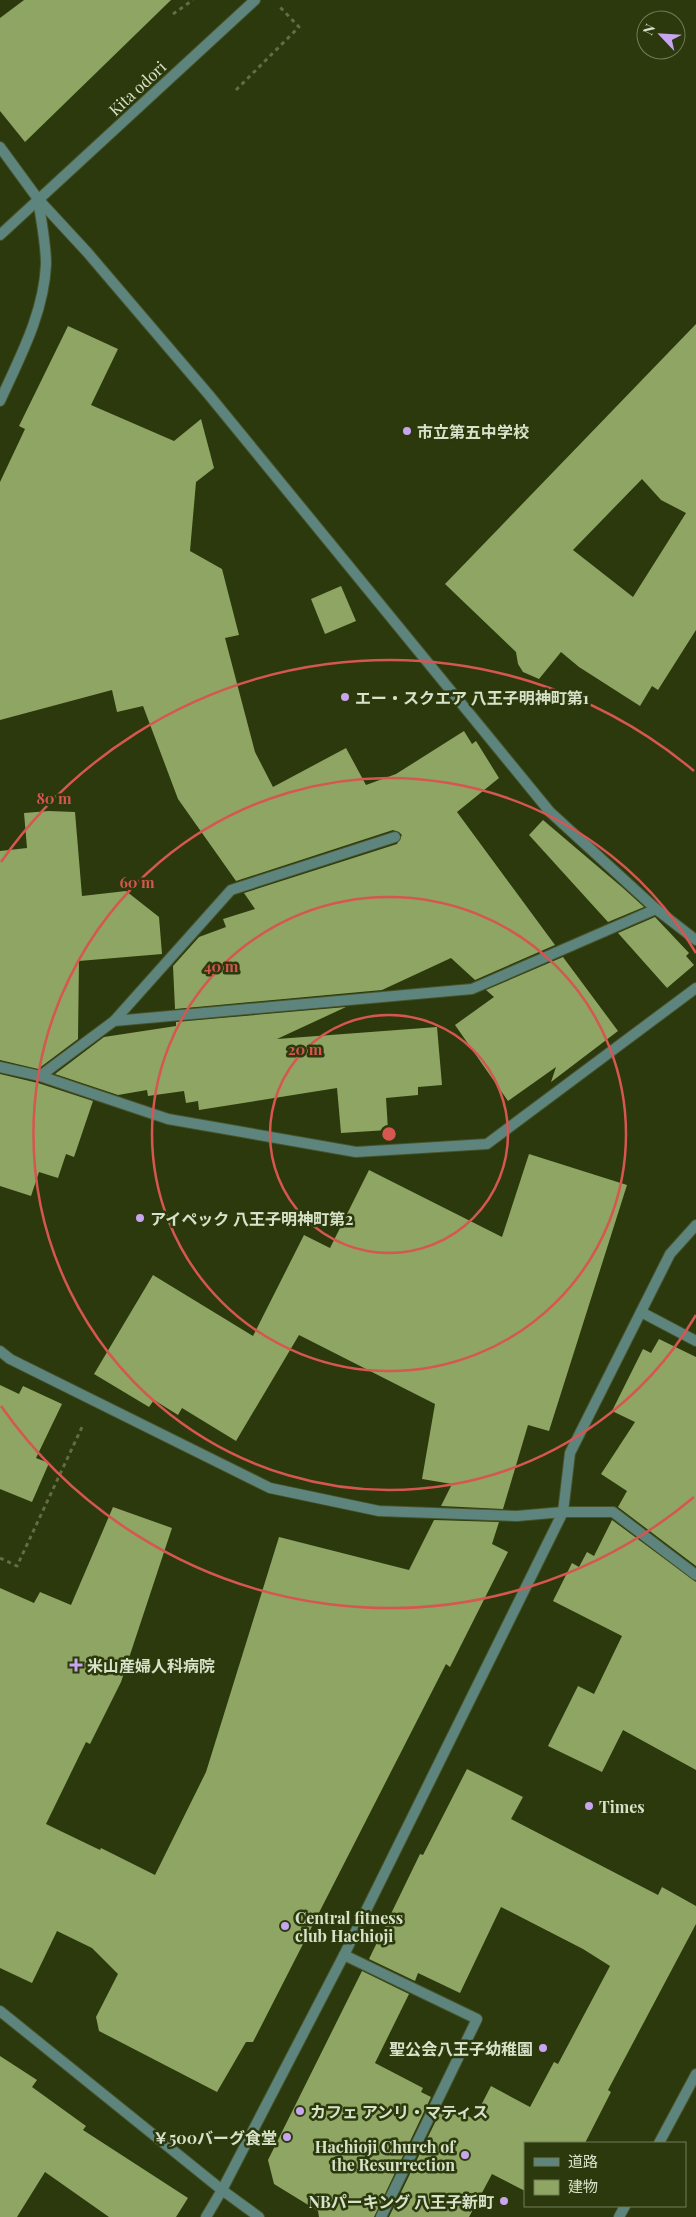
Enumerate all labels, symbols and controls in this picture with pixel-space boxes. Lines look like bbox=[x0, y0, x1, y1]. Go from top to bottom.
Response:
north arrow bbox=[636, 10, 686, 60]
text: N bbox=[638, 21, 660, 38]
street label: Kita odori bbox=[104, 56, 170, 120]
place label: 市立第五中学校 bbox=[417, 421, 529, 442]
marker: 市立第五中学校 bbox=[401, 425, 413, 437]
place label: エー・スクエア 八王子明神町第1 bbox=[355, 687, 589, 708]
marker: エー・スクエア 八王子明神町第1 bbox=[339, 691, 351, 703]
text: 80 m bbox=[36, 788, 72, 808]
text: 60 m bbox=[119, 872, 155, 892]
text: 40 m bbox=[204, 956, 239, 976]
text: 20 m bbox=[288, 1039, 323, 1059]
centre of rings bbox=[380, 1125, 398, 1143]
place label: アイペック 八王子明神町第2 bbox=[150, 1208, 353, 1229]
marker: アイペック 八王子明神町第2 bbox=[134, 1212, 146, 1224]
place label: 米山産婦人科病院 bbox=[87, 1655, 215, 1676]
marker: 米山産婦人科病院 bbox=[69, 1658, 83, 1672]
place label: Times bbox=[599, 1796, 645, 1817]
marker: Times bbox=[583, 1800, 595, 1812]
place label: Central fitness club Hachioji bbox=[295, 1907, 403, 1946]
marker: Central fitness club Hachioji bbox=[279, 1920, 291, 1932]
place label: 聖公会八王子幼稚園 bbox=[389, 2038, 533, 2059]
marker: 聖公会八王子幼稚園 bbox=[537, 2042, 549, 2054]
place label: カフェ アンリ・マティス bbox=[310, 2101, 488, 2122]
marker: カフェ アンリ・マティス bbox=[294, 2105, 306, 2117]
place label: ￥500バーグ食堂 bbox=[153, 2127, 277, 2148]
marker: ￥500バーグ食堂 bbox=[281, 2131, 293, 2143]
place label: Hachioji Church of the Resurrection bbox=[315, 2136, 456, 2175]
legend bbox=[524, 2142, 686, 2207]
marker: Hachioji Church of the Resurrection bbox=[459, 2149, 471, 2161]
text: 道路 bbox=[568, 2151, 598, 2171]
text: 建物 bbox=[568, 2176, 598, 2196]
place label: NBパーキング 八王子新町 bbox=[308, 2191, 494, 2212]
marker: NBパーキング 八王子新町 bbox=[498, 2195, 510, 2207]

